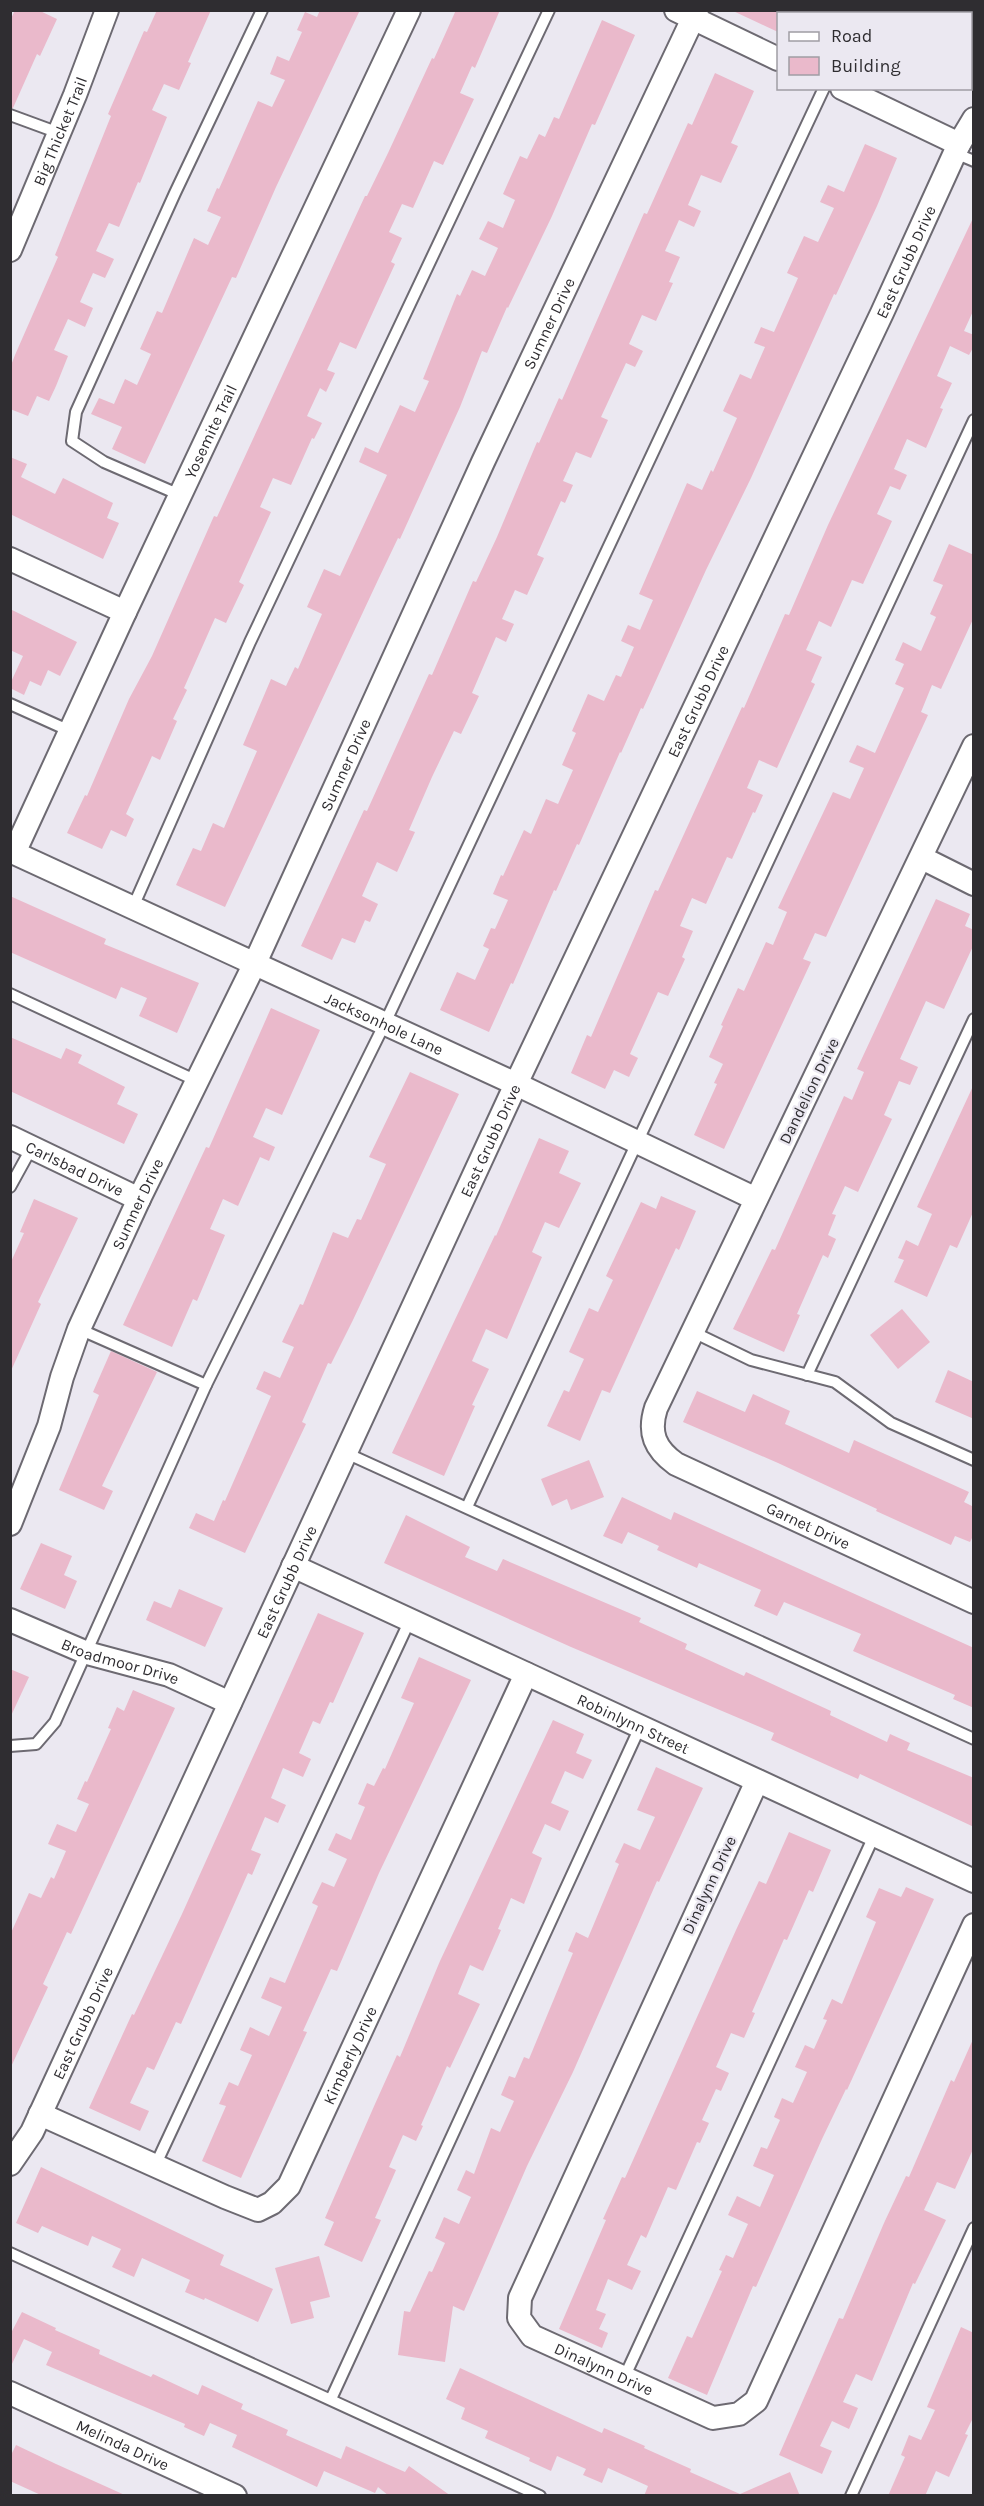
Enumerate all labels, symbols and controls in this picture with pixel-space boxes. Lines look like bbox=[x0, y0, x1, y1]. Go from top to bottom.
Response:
legend bbox=[777, 12, 972, 90]
text: Road bbox=[831, 25, 872, 47]
text: Building bbox=[831, 55, 901, 77]
street label: Big Thicket Trail bbox=[29, 74, 91, 188]
street label: East Grubb Drive bbox=[871, 202, 939, 321]
street label: Sumner Drive bbox=[519, 275, 578, 372]
street label: Yosemite Trail bbox=[180, 381, 240, 481]
street label: East Grubb Drive bbox=[663, 642, 733, 760]
street label: Sumner Drive bbox=[316, 716, 374, 814]
street label: Jacksonhole Lane bbox=[322, 988, 447, 1059]
street label: Dandelion Drive bbox=[775, 1035, 843, 1147]
street label: East Grubb Drive bbox=[456, 1081, 524, 1200]
street label: Carlsbad Drive bbox=[23, 1137, 127, 1200]
street label: Sumner Drive bbox=[107, 1155, 167, 1253]
street label: Garnet Drive bbox=[763, 1498, 853, 1553]
street label: East Grubb Drive bbox=[252, 1522, 320, 1641]
street label: Broadmoor Drive bbox=[59, 1634, 182, 1688]
street label: Robinlynn Street bbox=[574, 1689, 692, 1758]
street label: Dinalynn Drive bbox=[678, 1833, 740, 1937]
street label: East Grubb Drive bbox=[48, 1964, 117, 2082]
street label: Kimberly Drive bbox=[319, 2003, 380, 2107]
street label: Dinalynn Drive bbox=[552, 2338, 656, 2399]
street label: Melinda Drive bbox=[73, 2415, 172, 2474]

